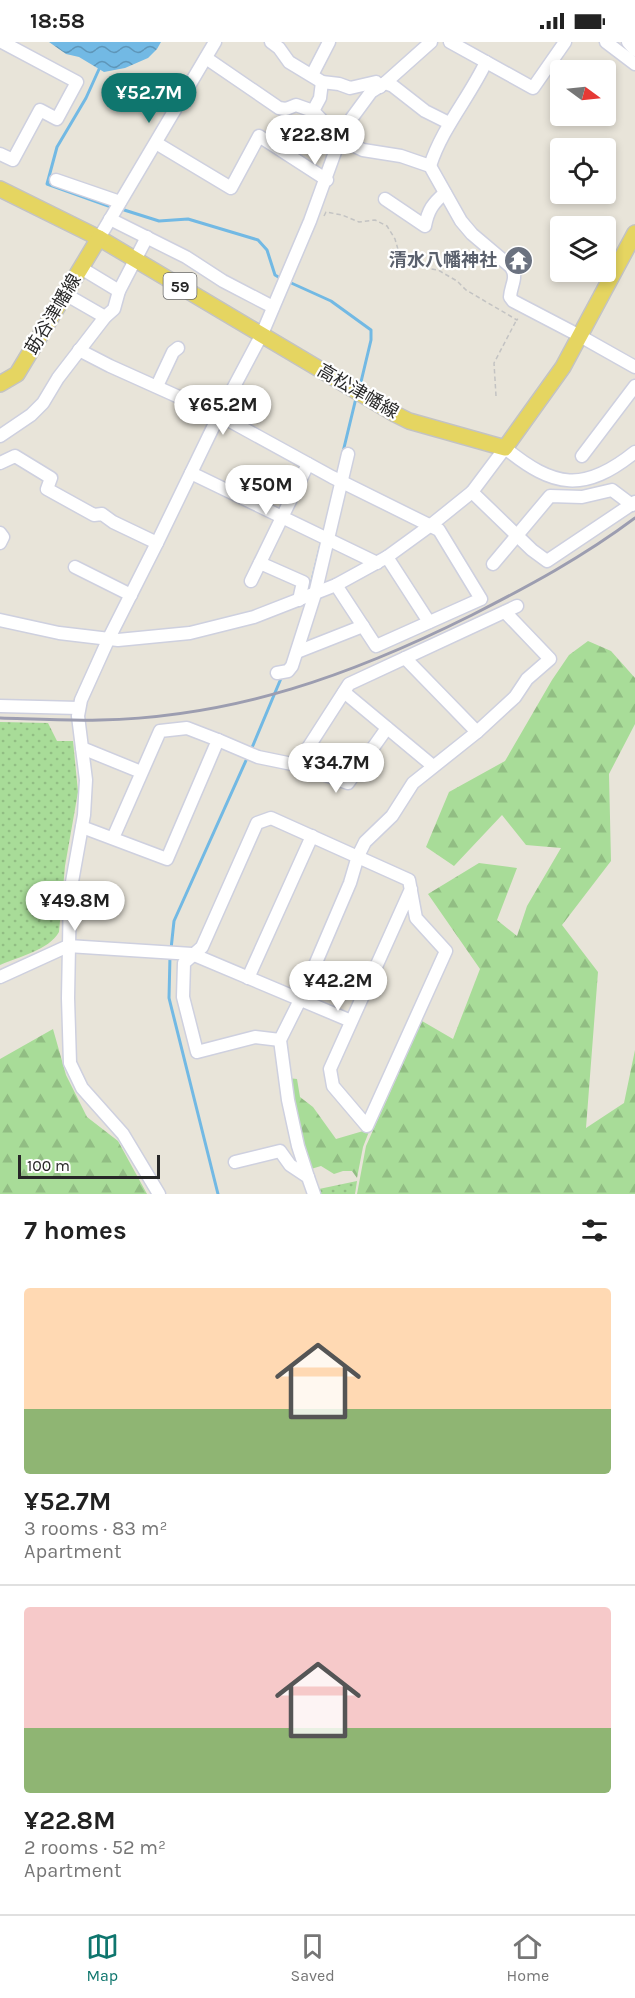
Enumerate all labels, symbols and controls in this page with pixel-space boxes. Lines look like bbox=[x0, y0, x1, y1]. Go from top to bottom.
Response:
text: 18:58 bbox=[30, 8, 85, 34]
north arrow bbox=[550, 60, 616, 126]
map controls bbox=[550, 60, 616, 282]
pin: ¥52.7M bbox=[100, 73, 198, 124]
text: ¥52.7M bbox=[115, 81, 183, 104]
pin: ¥22.8M bbox=[266, 115, 364, 166]
text: ¥22.8M bbox=[280, 123, 350, 146]
button: locate bbox=[550, 138, 616, 204]
button: layers bbox=[550, 216, 616, 282]
temple icon: 清水八幡神社 bbox=[502, 244, 534, 276]
place label: 清水八幡神社 bbox=[389, 249, 497, 271]
street label: 莇谷津幡線 bbox=[20, 270, 86, 358]
road number: 59 bbox=[164, 273, 196, 299]
street label: 高松津幡線 bbox=[314, 359, 402, 423]
pin: ¥65.2M bbox=[174, 385, 272, 436]
text: ¥65.2M bbox=[188, 393, 258, 416]
pin: ¥50M bbox=[230, 465, 302, 516]
text: ¥50M bbox=[239, 473, 293, 496]
pin: ¥34.7M bbox=[287, 743, 385, 794]
text: ¥34.7M bbox=[302, 751, 370, 774]
pin: ¥49.8M bbox=[26, 881, 124, 932]
text: ¥49.8M bbox=[40, 889, 110, 912]
pin: ¥42.2M bbox=[289, 961, 387, 1012]
text: ¥42.2M bbox=[303, 969, 373, 992]
scale bar bbox=[18, 1152, 160, 1180]
text: 100 m bbox=[27, 1156, 70, 1175]
icon: filters bbox=[578, 1214, 611, 1247]
text: 7 homes bbox=[24, 1215, 127, 1246]
icon: home bbox=[264, 1327, 372, 1435]
text: ¥52.7M bbox=[24, 1486, 111, 1517]
text: 3 rooms · 83 m² bbox=[24, 1517, 168, 1540]
text: Apartment bbox=[24, 1540, 122, 1563]
icon: home bbox=[264, 1646, 372, 1754]
text: ¥22.8M bbox=[24, 1805, 116, 1836]
text: 2 rooms · 52 m² bbox=[24, 1836, 166, 1859]
text: Apartment bbox=[24, 1859, 122, 1882]
tab: Map bbox=[86, 1930, 119, 1985]
tab: Saved bbox=[291, 1930, 335, 1985]
tab: Home bbox=[507, 1930, 549, 1985]

